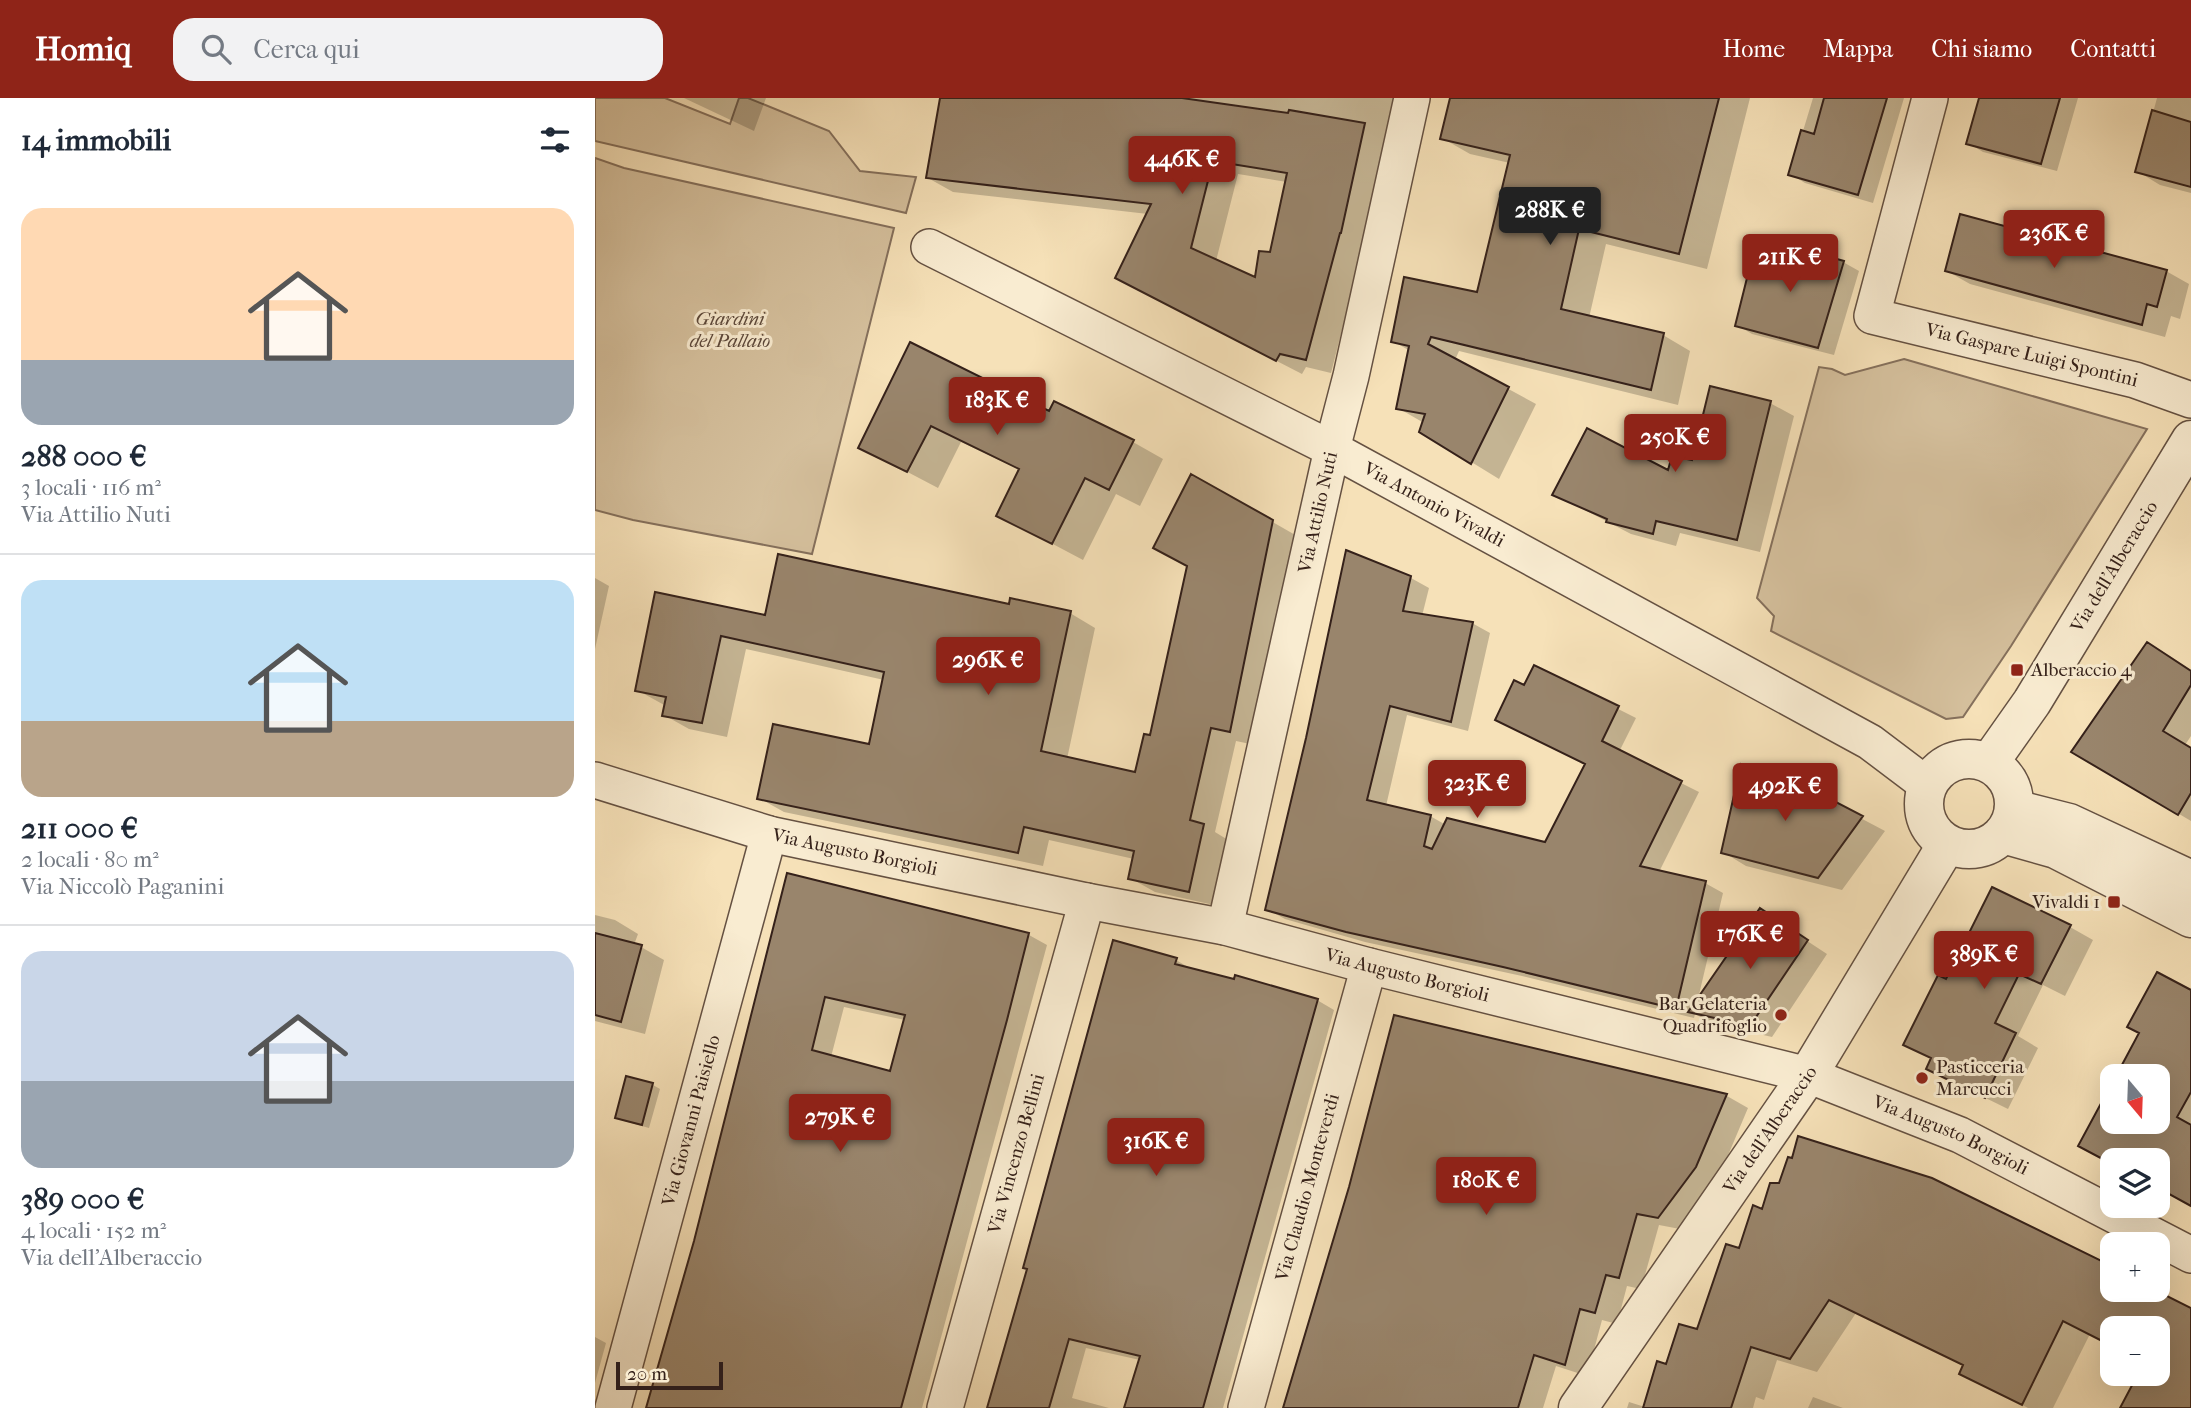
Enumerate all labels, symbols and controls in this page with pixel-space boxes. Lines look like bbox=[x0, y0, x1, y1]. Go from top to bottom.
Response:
search box bbox=[173, 18, 663, 81]
text: Homiq bbox=[35, 30, 131, 69]
icon: search bbox=[197, 30, 235, 68]
text: Cerca qui bbox=[253, 34, 360, 65]
text: Home bbox=[1723, 35, 1785, 63]
text: Mappa bbox=[1823, 35, 1893, 63]
text: Chi siamo bbox=[1931, 35, 2032, 63]
text: Contatti bbox=[2070, 35, 2156, 63]
icon: filters bbox=[536, 121, 574, 159]
text: 14 immobili bbox=[21, 123, 171, 158]
pin: 446K € bbox=[1125, 136, 1239, 196]
text: 446K € bbox=[1144, 145, 1220, 172]
pin: 288K € bbox=[1493, 188, 1607, 247]
text: 288K € bbox=[1515, 196, 1585, 223]
pin: 236K € bbox=[1997, 211, 2111, 270]
text: 236K € bbox=[2019, 219, 2089, 246]
pin: 211K € bbox=[1733, 234, 1847, 294]
text: 211K € bbox=[1758, 243, 1822, 270]
icon: home bbox=[235, 253, 361, 379]
park label: Giardini del Pallaio bbox=[690, 308, 770, 352]
street label: Via Gaspare Luigi Spontini bbox=[1922, 318, 2141, 391]
pin: 183K € bbox=[940, 378, 1054, 437]
text: 183K € bbox=[965, 386, 1029, 413]
pin: 250K € bbox=[1618, 414, 1732, 474]
text: 250K € bbox=[1640, 423, 1710, 450]
text: 288 000 € bbox=[21, 439, 147, 474]
street label: Via Attilio Nuti bbox=[1293, 449, 1342, 576]
street label: Via Antonio Vivaldi bbox=[1359, 457, 1509, 552]
text: 3 locali · 116 m² bbox=[21, 474, 161, 501]
street label: Via dell'Alberaccio bbox=[2065, 497, 2163, 637]
text: Via Attilio Nuti bbox=[21, 501, 171, 528]
icon: home bbox=[235, 625, 361, 751]
pin: 296K € bbox=[931, 638, 1045, 697]
text: 296K € bbox=[952, 646, 1024, 673]
place label: Alberaccio 4 bbox=[2030, 659, 2133, 681]
marker: Alberaccio 4 bbox=[2009, 662, 2025, 678]
pin: 323K € bbox=[1420, 760, 1534, 820]
pin: 492K € bbox=[1728, 764, 1842, 823]
text: 323K € bbox=[1444, 769, 1510, 796]
text: 492K € bbox=[1749, 772, 1821, 799]
text: 211 000 € bbox=[21, 811, 138, 846]
street label: Via Augusto Borgioli bbox=[769, 824, 940, 880]
text: 2 locali · 80 m² bbox=[21, 846, 159, 873]
text: Via Niccolò Paganini bbox=[21, 873, 224, 900]
place label: Vivaldi 1 bbox=[2031, 891, 2100, 913]
marker: Vivaldi 1 bbox=[2106, 894, 2122, 910]
pin: 176K € bbox=[1693, 912, 1807, 971]
text: 176K € bbox=[1716, 920, 1784, 947]
pin: 389K € bbox=[1927, 932, 2041, 991]
text: 389K € bbox=[1950, 940, 2018, 967]
street label: Via Augusto Borgioli bbox=[1322, 943, 1492, 1007]
place label: Bar Gelateria Quadrifoglio bbox=[1658, 993, 1767, 1037]
icon: home bbox=[235, 996, 361, 1122]
marker: Bar Gelateria Quadrifoglio bbox=[1773, 1007, 1789, 1023]
street label: Via Giovanni Paisiello bbox=[657, 1032, 725, 1209]
place label: Pasticceria Marcucci bbox=[1936, 1056, 2024, 1100]
street label: Via dell'Alberaccio bbox=[1718, 1062, 1822, 1199]
north arrow bbox=[2100, 1064, 2170, 1134]
map controls bbox=[2100, 1064, 2170, 1386]
marker: Pasticceria Marcucci bbox=[1914, 1070, 1930, 1086]
street label: Via Vincenzo Bellini bbox=[983, 1071, 1049, 1237]
street label: Via Augusto Borgioli bbox=[1869, 1090, 2033, 1180]
street label: Via Claudio Monteverdi bbox=[1271, 1091, 1344, 1285]
pin: 279K € bbox=[783, 1094, 897, 1154]
text: 279K € bbox=[805, 1103, 875, 1130]
pin: 316K € bbox=[1099, 1118, 1213, 1178]
text: 316K € bbox=[1123, 1127, 1189, 1154]
button: layers bbox=[2100, 1148, 2170, 1218]
pin: 180K € bbox=[1429, 1158, 1543, 1217]
text: 180K € bbox=[1452, 1166, 1520, 1193]
text: 389 000 € bbox=[21, 1182, 144, 1217]
text: 4 locali · 152 m² bbox=[21, 1217, 166, 1244]
button: + bbox=[2100, 1232, 2170, 1302]
text: Via dell'Alberaccio bbox=[21, 1244, 202, 1271]
button: − bbox=[2100, 1316, 2170, 1386]
scale bar bbox=[616, 1359, 723, 1391]
text: 20 m bbox=[627, 1363, 667, 1385]

